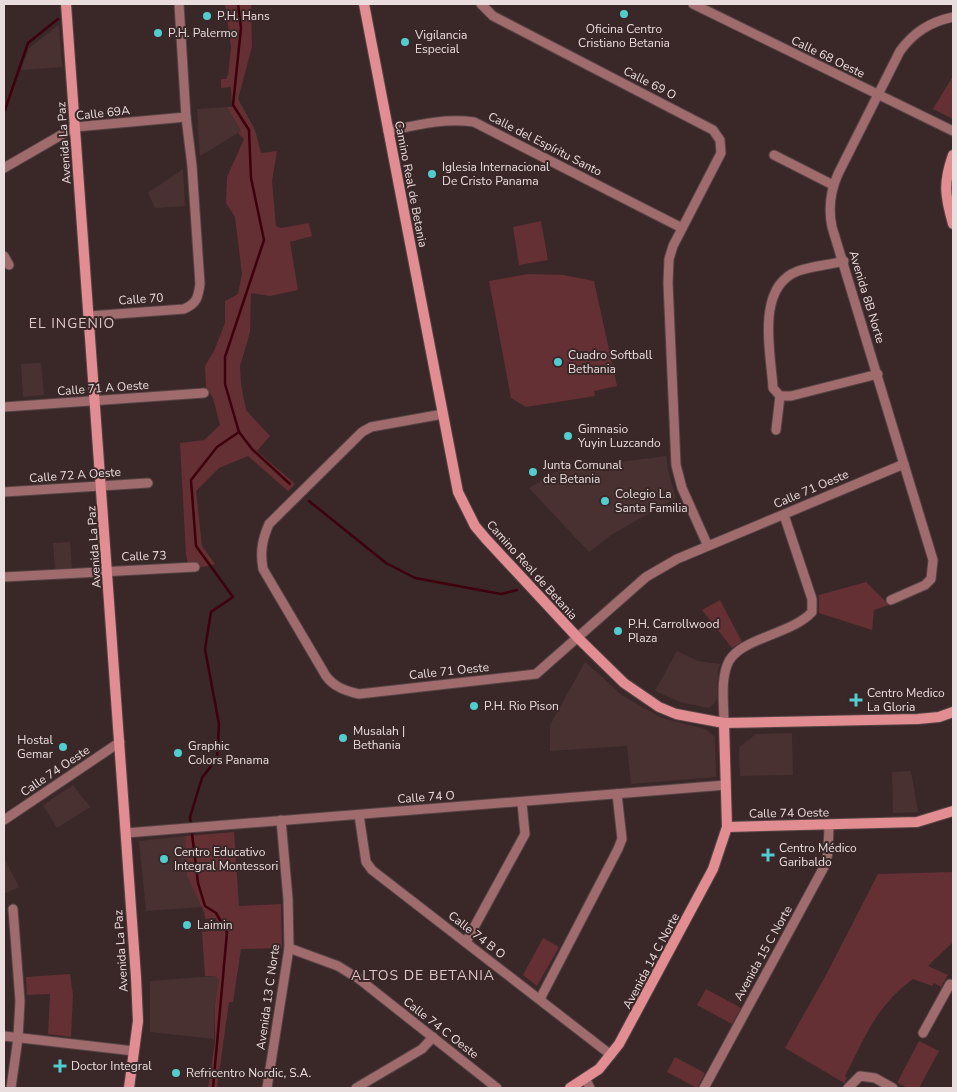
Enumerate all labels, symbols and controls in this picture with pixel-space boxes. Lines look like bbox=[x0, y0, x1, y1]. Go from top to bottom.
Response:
place label: P.H. Hans bbox=[217, 8, 270, 24]
marker: Oficina Centro Cristiano Betania bbox=[618, 8, 630, 20]
marker: P.H. Hans bbox=[201, 10, 213, 22]
place label: Oficina Centro Cristiano Betania bbox=[578, 21, 670, 51]
place label: P.H. Palermo bbox=[168, 25, 238, 41]
marker: P.H. Palermo bbox=[152, 27, 164, 39]
place label: Vigilancia Especial bbox=[414, 27, 467, 57]
street label: Calle 68 Oeste bbox=[789, 32, 867, 82]
marker: Vigilancia Especial bbox=[399, 36, 411, 48]
street label: Calle 69 O bbox=[621, 63, 679, 103]
street label: Avenida La Paz bbox=[53, 101, 75, 185]
street label: Calle 69A bbox=[75, 102, 131, 124]
street label: Calle del Espíritu Santo bbox=[485, 108, 605, 180]
street label: Camino Real de Betania bbox=[391, 119, 431, 249]
place label: Iglesia Internacional De Cristo Panama bbox=[442, 159, 550, 189]
marker: Iglesia Internacional De Cristo Panama bbox=[426, 168, 438, 180]
street label: Avenida 8B Norte bbox=[845, 249, 889, 345]
street label: Calle 70 bbox=[118, 289, 164, 309]
district label: EL INGENIO bbox=[29, 314, 115, 333]
place label: Cuadro Softball Bethania bbox=[568, 347, 653, 377]
marker: Cuadro Softball Bethania bbox=[552, 356, 564, 368]
street label: Calle 71 A Oeste bbox=[57, 377, 149, 399]
place label: Gimnasio Yuyin Luzcando bbox=[577, 421, 661, 451]
marker: Gimnasio Yuyin Luzcando bbox=[562, 430, 574, 442]
place label: Junta Comunal de Betania bbox=[542, 457, 623, 487]
street label: Calle 72 A Oeste bbox=[29, 464, 121, 486]
marker: Junta Comunal de Betania bbox=[527, 466, 539, 478]
street label: Calle 71 Oeste bbox=[771, 466, 851, 512]
place label: Colegio La Santa Familia bbox=[615, 486, 688, 516]
marker: Colegio La Santa Familia bbox=[599, 495, 611, 507]
street label: Avenida La Paz bbox=[83, 505, 105, 589]
street label: Camino Real de Betania bbox=[483, 517, 581, 623]
street label: Calle 73 bbox=[121, 547, 167, 565]
place label: P.H. Carrollwood Plaza bbox=[628, 616, 719, 646]
marker: P.H. Carrollwood Plaza bbox=[612, 625, 624, 637]
street label: Calle 71 Oeste bbox=[408, 659, 490, 683]
place label: Centro Medico La Gloria bbox=[867, 685, 945, 715]
marker: Centro Medico La Gloria bbox=[849, 693, 863, 707]
place label: P.H. Rio Pison bbox=[484, 698, 559, 714]
marker: P.H. Rio Pison bbox=[468, 700, 480, 712]
place label: Musalah | Bethania bbox=[353, 723, 405, 753]
place label: Hostal Gemar bbox=[17, 732, 54, 762]
marker: Musalah | Bethania bbox=[337, 732, 349, 744]
place label: Graphic Colors Panama bbox=[188, 738, 269, 768]
marker: Hostal Gemar bbox=[57, 741, 69, 753]
street label: Calle 74 Oeste bbox=[17, 742, 93, 800]
marker: Graphic Colors Panama bbox=[172, 747, 184, 759]
street label: Calle 74 O bbox=[397, 787, 455, 807]
street label: Calle 74 Oeste bbox=[749, 804, 829, 822]
place label: Centro Médico Garibaldo bbox=[779, 840, 857, 870]
place label: Centro Educativo Integral Montessori bbox=[174, 844, 278, 874]
marker: Centro Médico Garibaldo bbox=[761, 848, 775, 862]
marker: Centro Educativo Integral Montessori bbox=[158, 853, 170, 865]
street label: Avenida 15 C Norte bbox=[730, 903, 796, 1003]
street label: Calle 74 B O bbox=[445, 908, 509, 962]
street label: Avenida La Paz bbox=[110, 909, 132, 993]
street label: Avenida 14 C Norte bbox=[619, 910, 683, 1012]
place label: Laimin bbox=[197, 917, 233, 933]
marker: Laimin bbox=[181, 919, 193, 931]
street label: Avenida 13 C Norte bbox=[253, 943, 283, 1051]
district label: ALTOS DE BETANIA bbox=[351, 966, 495, 985]
street label: Calle 74 C Oeste bbox=[400, 994, 482, 1062]
place label: Doctor Integral bbox=[71, 1058, 152, 1074]
marker: Doctor Integral bbox=[53, 1059, 67, 1073]
place label: Refricentro Nordic, S.A. bbox=[186, 1065, 311, 1081]
marker: Refricentro Nordic, S.A. bbox=[170, 1067, 182, 1079]

